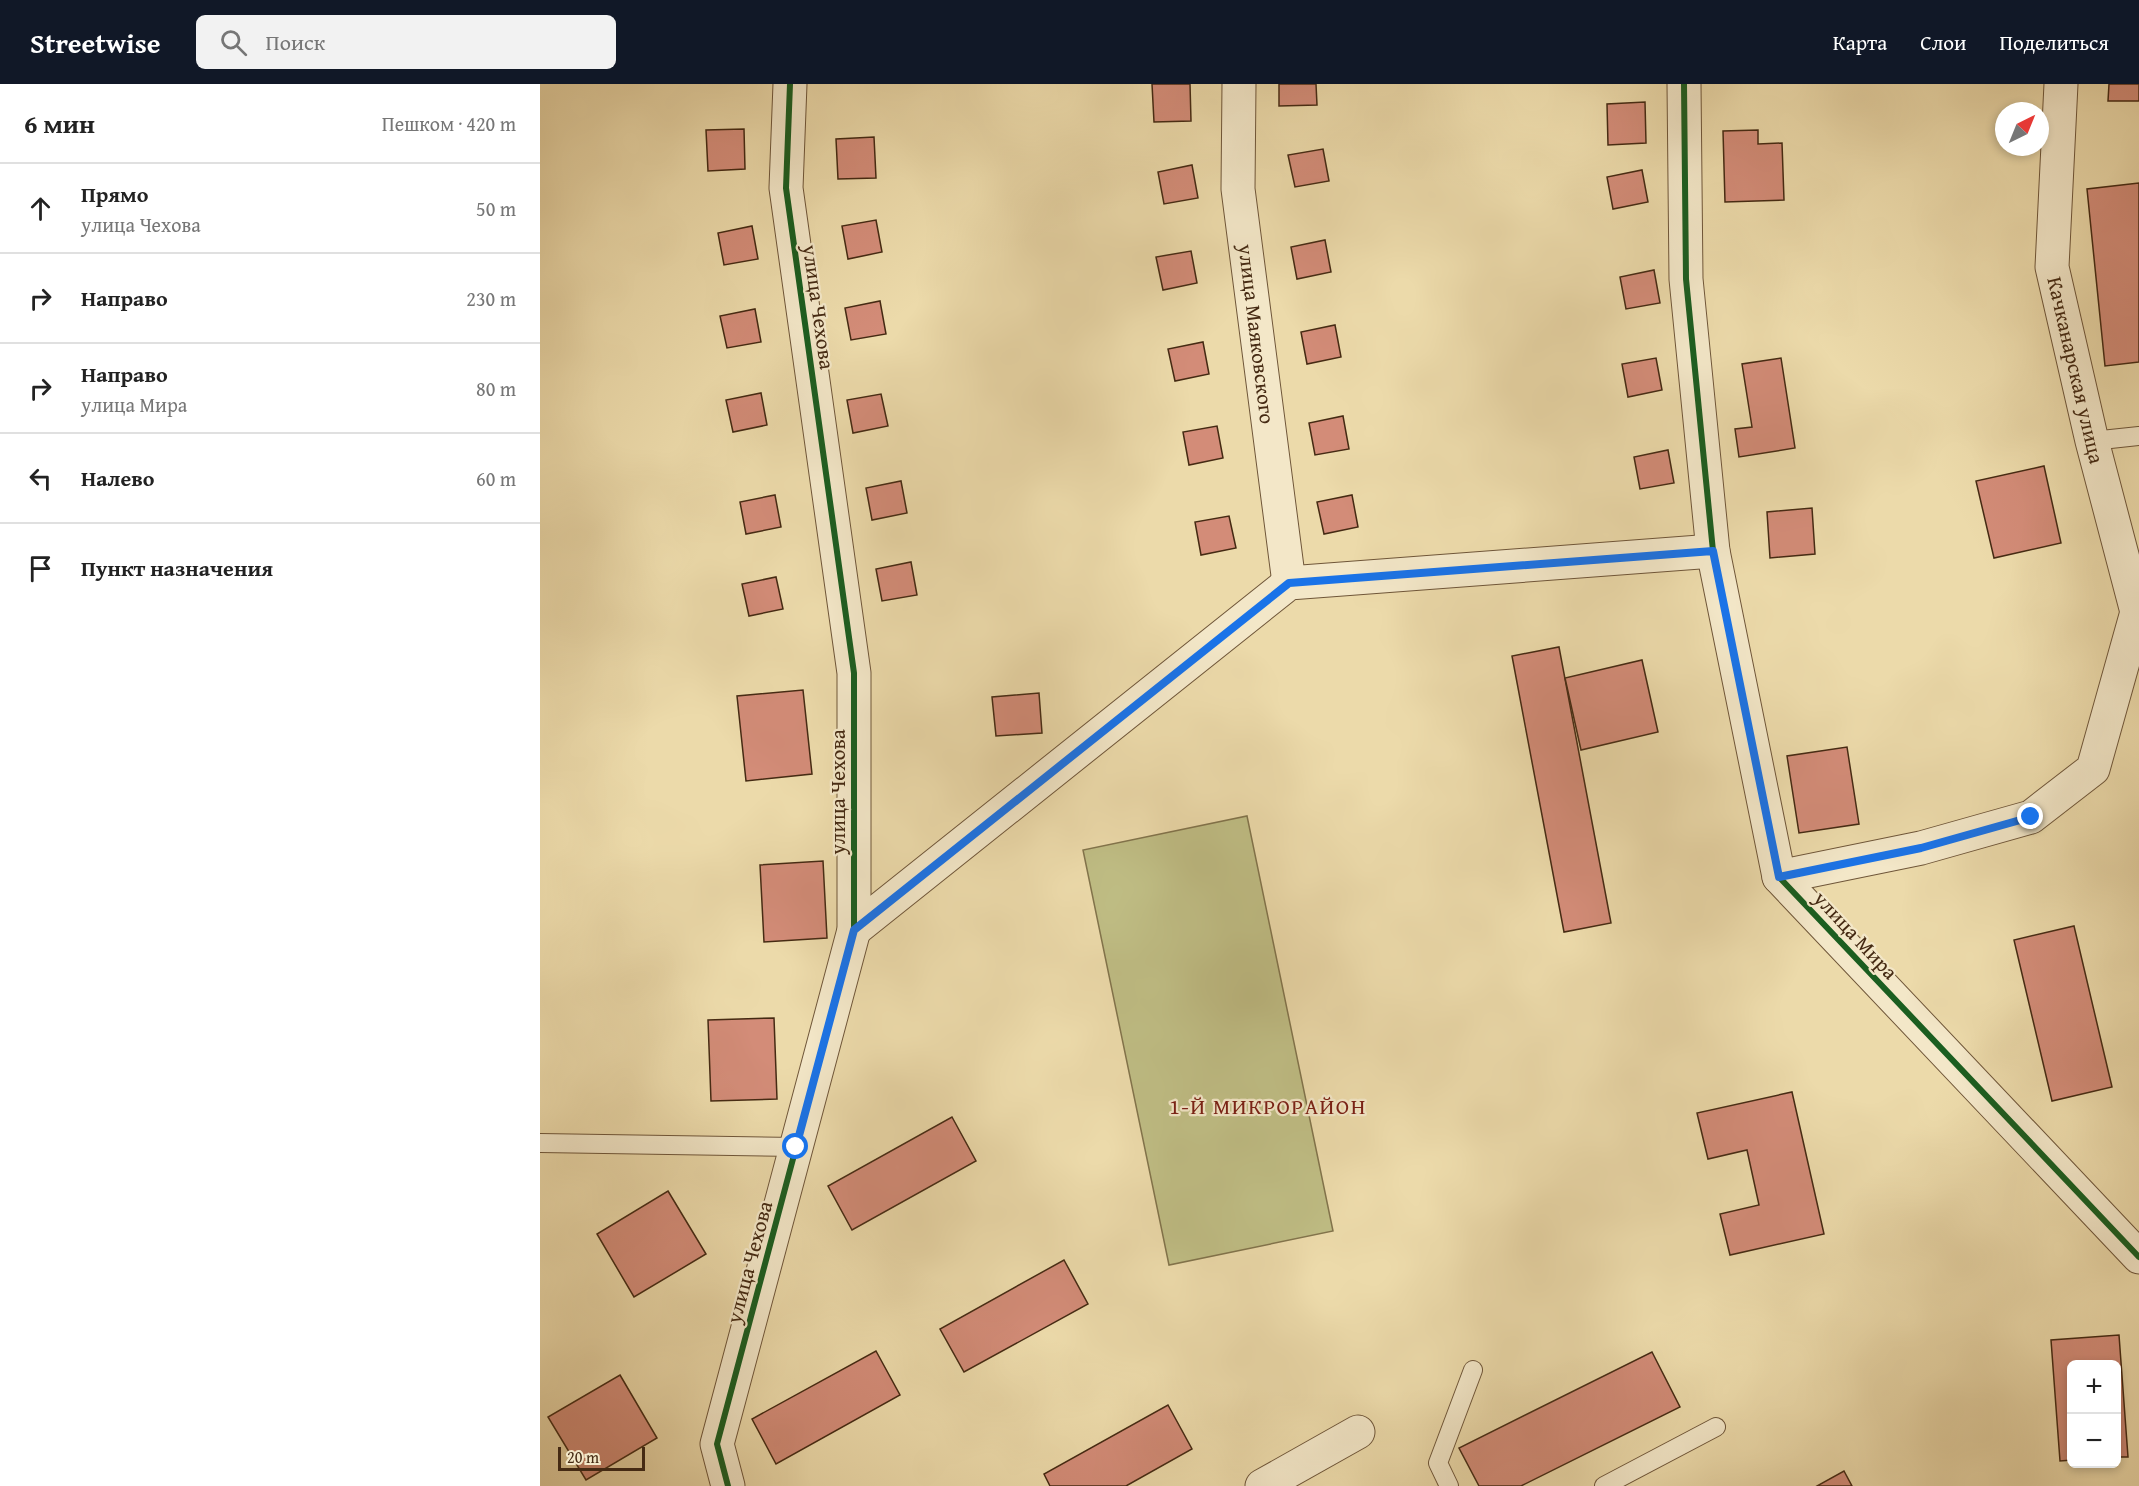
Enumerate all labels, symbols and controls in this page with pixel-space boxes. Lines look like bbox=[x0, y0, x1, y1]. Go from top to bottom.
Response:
search box bbox=[196, 15, 616, 69]
text: Streetwise bbox=[30, 22, 160, 63]
icon: search bbox=[217, 26, 250, 59]
text: Поиск bbox=[265, 26, 325, 58]
text: Карта bbox=[1833, 27, 1887, 58]
text: Слои bbox=[1920, 27, 1966, 58]
text: Поделиться bbox=[1999, 27, 2109, 58]
north arrow bbox=[1995, 102, 2049, 156]
text: 6 мин bbox=[24, 104, 95, 143]
text: Пешком · 420 m bbox=[382, 109, 516, 138]
text: Прямо bbox=[81, 178, 148, 210]
icon: ahead bbox=[24, 192, 57, 225]
text: 50 m bbox=[476, 194, 516, 223]
text: улица Чехова bbox=[81, 210, 201, 239]
street label: улица Маяковского bbox=[1230, 241, 1283, 426]
street label: улица Чехова bbox=[795, 242, 843, 371]
street label: Качканарская улица bbox=[2039, 274, 2113, 466]
icon: right bbox=[24, 282, 57, 315]
text: Направо bbox=[81, 282, 168, 314]
text: 230 m bbox=[466, 284, 516, 313]
text: Направо bbox=[81, 358, 168, 390]
icon: right bbox=[24, 372, 57, 405]
text: 80 m bbox=[476, 374, 516, 403]
text: улица Мира bbox=[81, 390, 187, 419]
icon: left bbox=[24, 462, 57, 495]
text: Налево bbox=[81, 462, 154, 494]
text: 60 m bbox=[476, 464, 516, 493]
icon: arrive bbox=[24, 552, 57, 585]
text: Пункт назначения bbox=[81, 552, 273, 584]
street label: улица Чехова bbox=[822, 729, 853, 856]
route end bbox=[2017, 803, 2043, 829]
street label: улица Мира bbox=[1806, 883, 1905, 986]
district label: 1-Й МИКРОРАЙОН bbox=[1169, 1090, 1367, 1122]
route start bbox=[782, 1133, 808, 1159]
street label: улица Чехова bbox=[718, 1197, 780, 1328]
map controls bbox=[2067, 1360, 2121, 1468]
button: + bbox=[2067, 1360, 2121, 1414]
button: − bbox=[2067, 1414, 2121, 1468]
scale bar bbox=[558, 1444, 645, 1472]
text: 20 m bbox=[567, 1445, 599, 1469]

